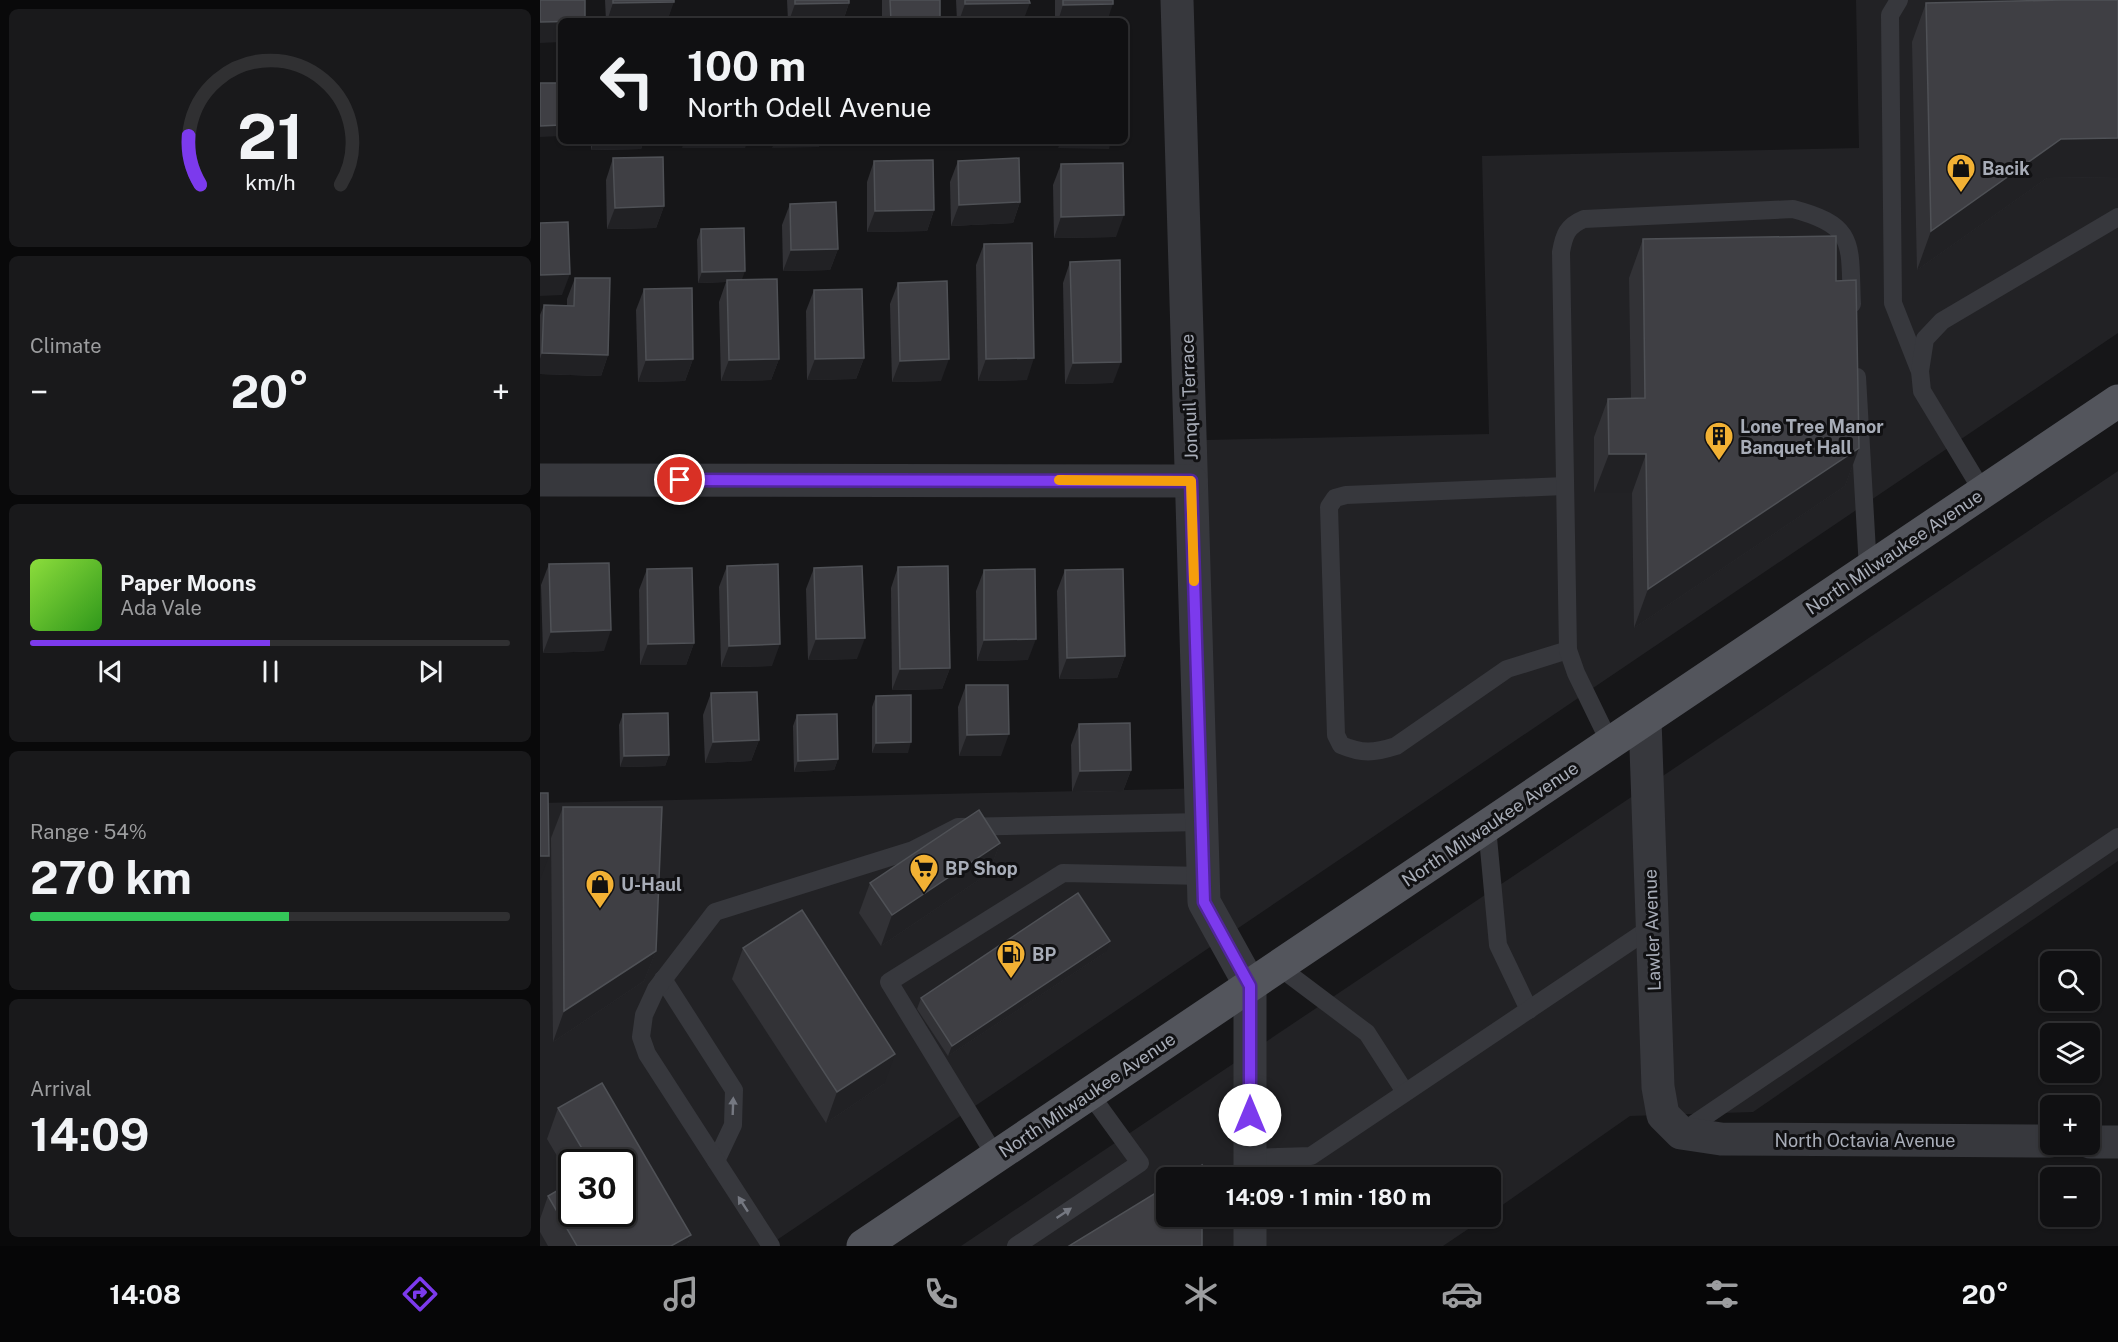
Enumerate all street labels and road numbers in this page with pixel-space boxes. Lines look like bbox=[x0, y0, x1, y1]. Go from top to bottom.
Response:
street label: Jonquil Terrace bbox=[1176, 333, 1202, 461]
street label: North Milwaukee Avenue bbox=[1802, 485, 1986, 619]
street label: North Milwaukee Avenue bbox=[1398, 757, 1582, 891]
street label: Lawler Avenue bbox=[1639, 869, 1665, 991]
street label: North Milwaukee Avenue bbox=[995, 1028, 1179, 1162]
street label: North Octavia Avenue bbox=[1775, 1130, 1955, 1151]

